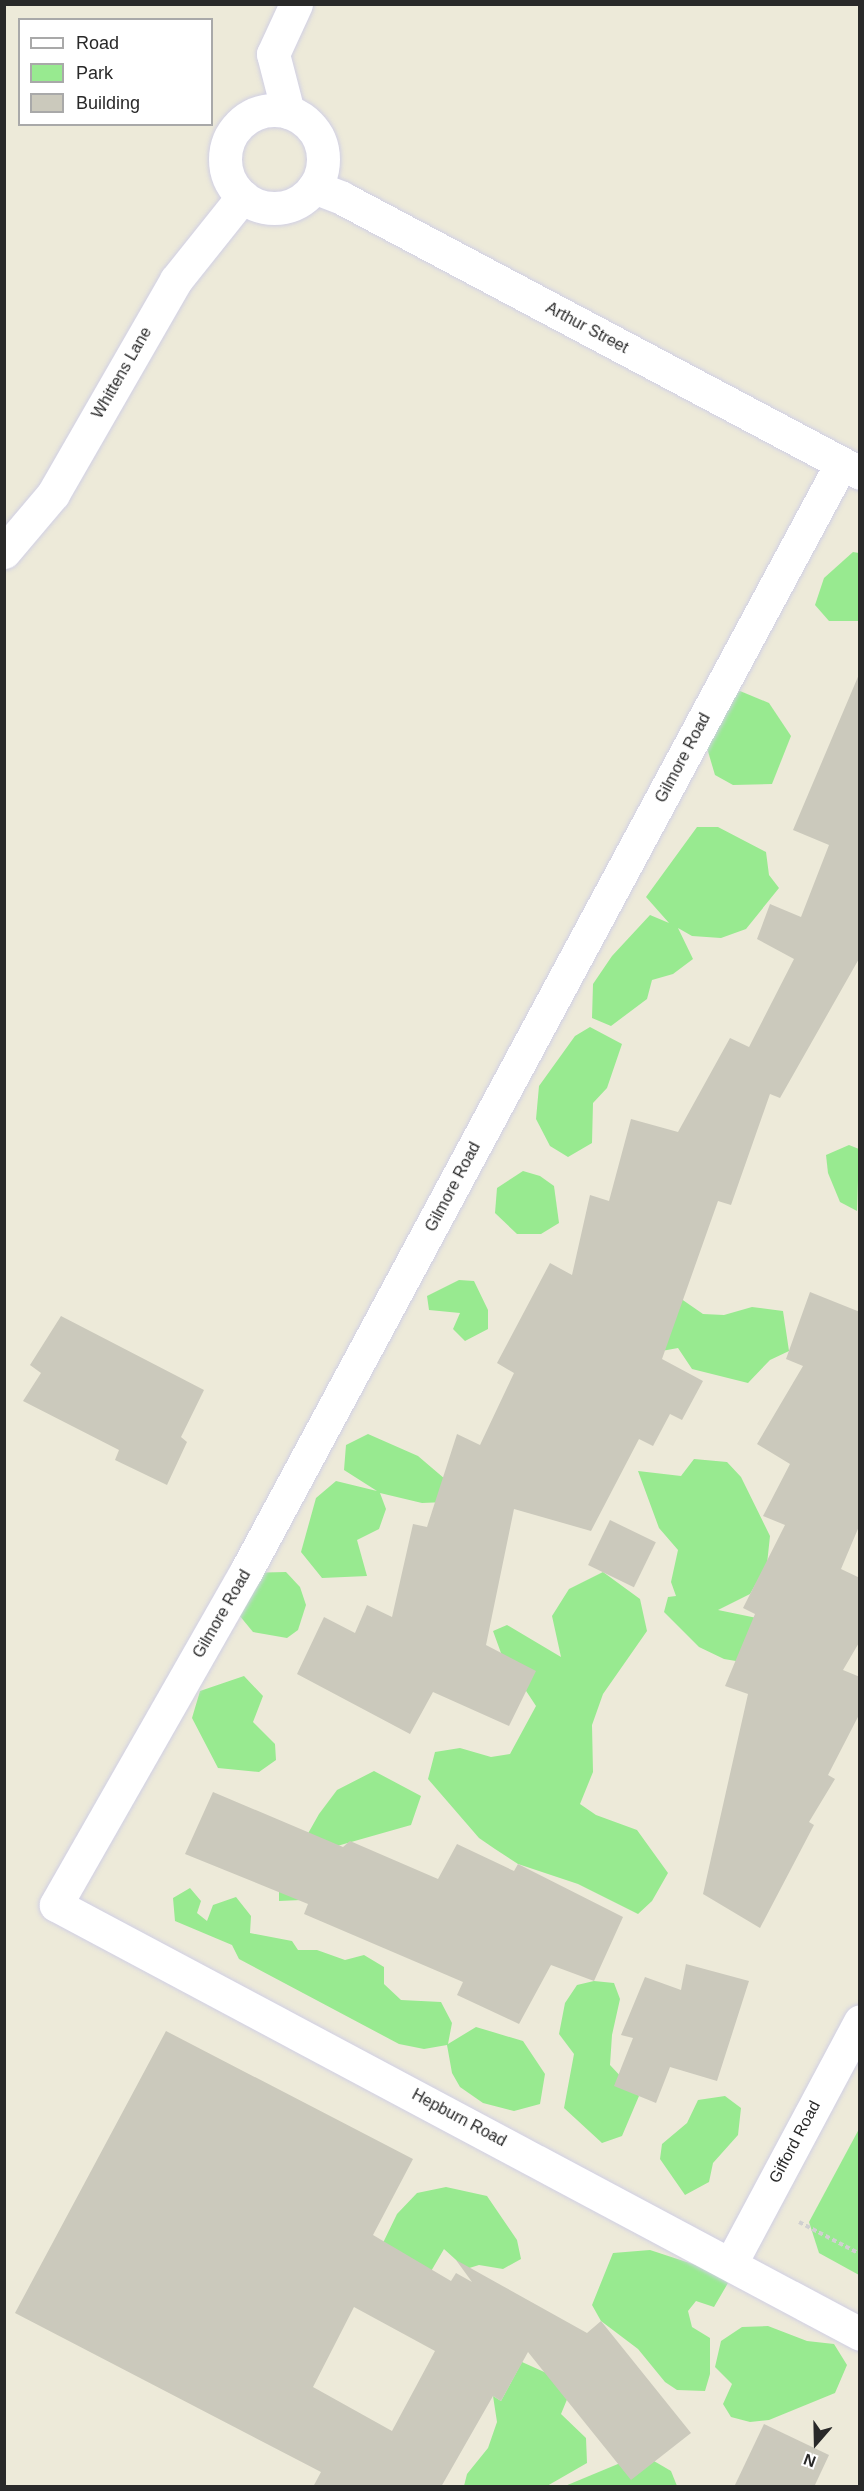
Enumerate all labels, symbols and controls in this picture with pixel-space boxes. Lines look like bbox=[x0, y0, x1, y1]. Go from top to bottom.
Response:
legend bbox=[18, 18, 213, 126]
text: Road bbox=[76, 33, 119, 53]
text: Park bbox=[76, 63, 113, 83]
text: Building bbox=[76, 93, 140, 113]
street label: Arthur Street bbox=[542, 298, 632, 358]
street label: Whittens Lane bbox=[88, 324, 156, 422]
street label: Gilmore Road bbox=[651, 710, 715, 806]
street label: Gilmore Road bbox=[421, 1139, 485, 1235]
street label: Gilmore Road bbox=[189, 1566, 255, 1662]
street label: Hepburn Road bbox=[409, 2085, 509, 2151]
street label: Gifford Road bbox=[765, 2098, 825, 2186]
north arrow bbox=[786, 2413, 846, 2473]
text: N bbox=[801, 2450, 818, 2470]

